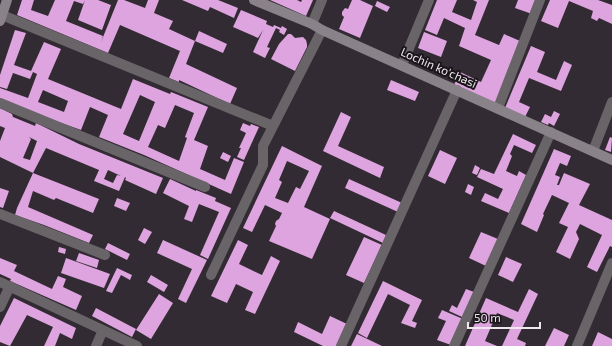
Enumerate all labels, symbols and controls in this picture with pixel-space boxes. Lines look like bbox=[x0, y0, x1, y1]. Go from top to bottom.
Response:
street label: Lochin ko'chasi bbox=[399, 44, 479, 90]
scale bar bbox=[468, 304, 540, 330]
text: 50 m bbox=[474, 310, 501, 324]

